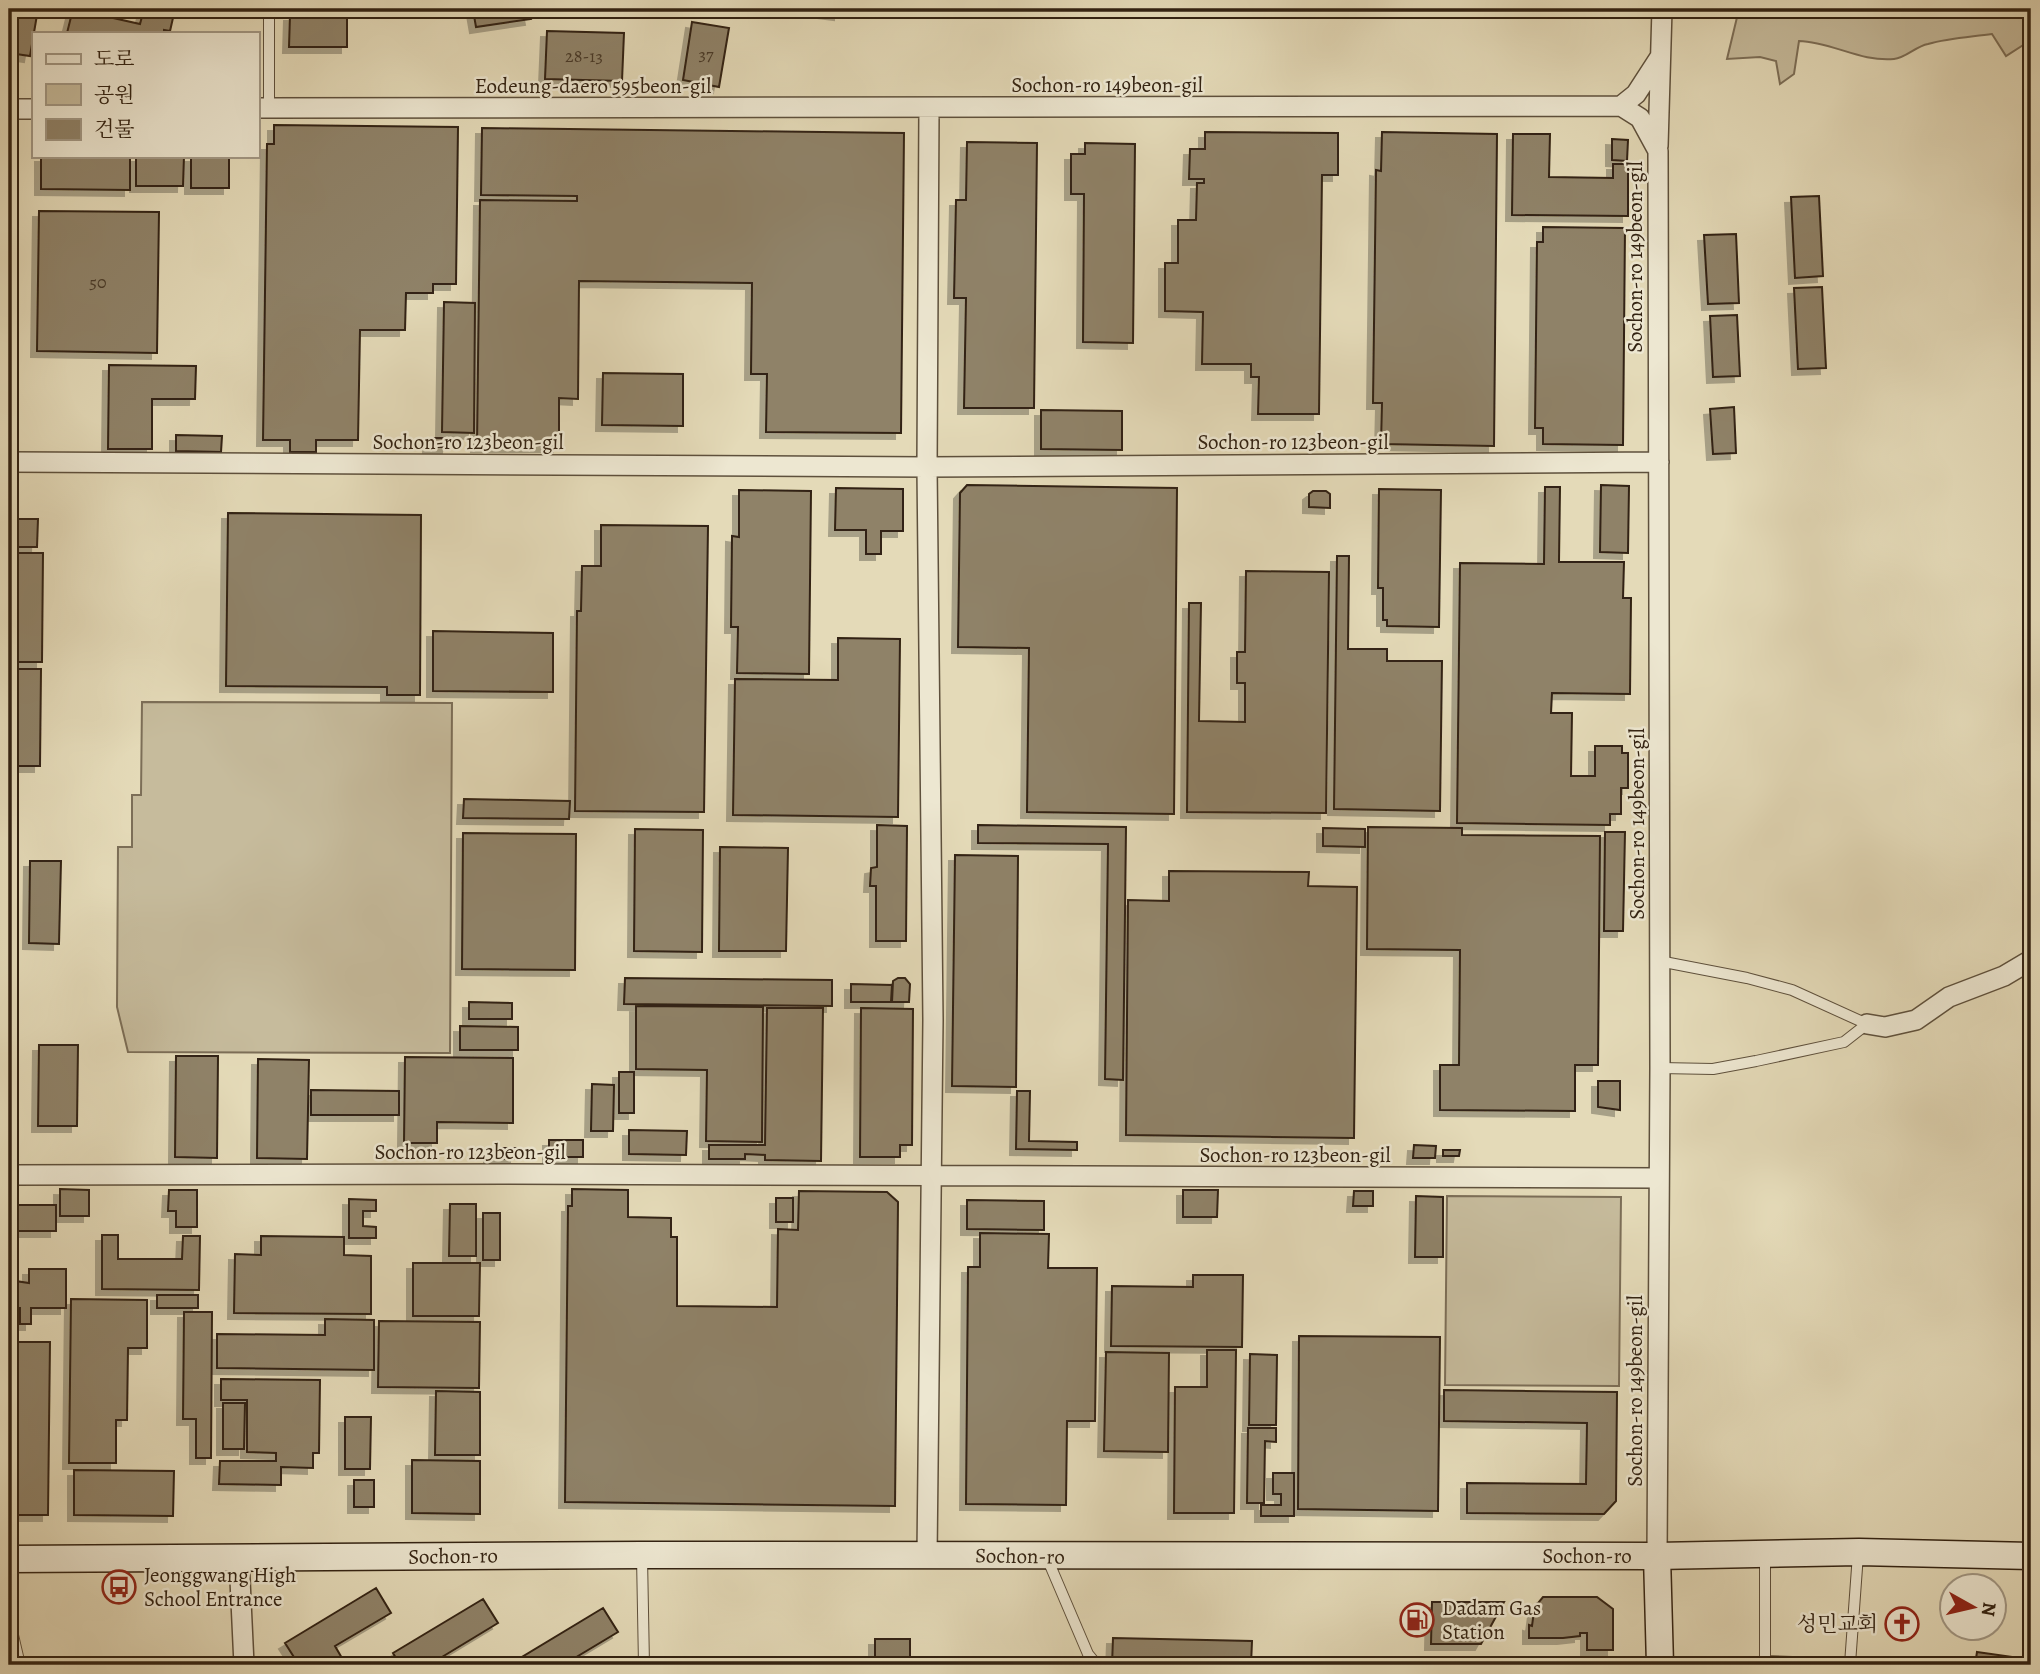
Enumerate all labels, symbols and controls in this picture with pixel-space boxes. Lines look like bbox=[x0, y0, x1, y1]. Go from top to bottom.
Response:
legend bbox=[32, 32, 259, 158]
house number: 37 bbox=[698, 42, 714, 66]
house number: 28-13 bbox=[565, 44, 603, 68]
text: 도로 bbox=[94, 45, 135, 73]
street label: Sochon-ro 149beon-gil bbox=[1011, 71, 1203, 99]
street label: Eodeung-daero 595beon-gil bbox=[475, 72, 711, 100]
text: 공원 bbox=[94, 81, 135, 109]
text: 건물 bbox=[94, 115, 135, 143]
street label: Sochon-ro 149beon-gil bbox=[1621, 161, 1649, 353]
house number: 50 bbox=[89, 270, 107, 294]
street label: Sochon-ro 123beon-gil bbox=[372, 428, 564, 456]
street label: Sochon-ro 123beon-gil bbox=[1197, 428, 1389, 456]
street label: Sochon-ro 149beon-gil bbox=[1623, 728, 1651, 920]
street label: Sochon-ro 123beon-gil bbox=[374, 1138, 566, 1166]
street label: Sochon-ro 123beon-gil bbox=[1199, 1141, 1391, 1169]
street label: Sochon-ro 149beon-gil bbox=[1621, 1295, 1649, 1487]
street label: Sochon-ro bbox=[408, 1541, 498, 1571]
street label: Sochon-ro bbox=[975, 1541, 1065, 1571]
street label: Sochon-ro bbox=[1542, 1542, 1632, 1570]
place label: Jeonggwang High School Entrance bbox=[144, 1561, 296, 1613]
bus stop icon: Jeonggwang High School Entrance bbox=[100, 1568, 138, 1606]
north arrow bbox=[1938, 1572, 2008, 1642]
place label: Dadam Gas Station bbox=[1442, 1594, 1541, 1646]
fuel station icon: Dadam Gas Station bbox=[1398, 1601, 1436, 1639]
text: N bbox=[1975, 1601, 2003, 1618]
church icon: 성민교회 bbox=[1883, 1605, 1921, 1643]
place label: 성민교회 bbox=[1797, 1610, 1878, 1638]

